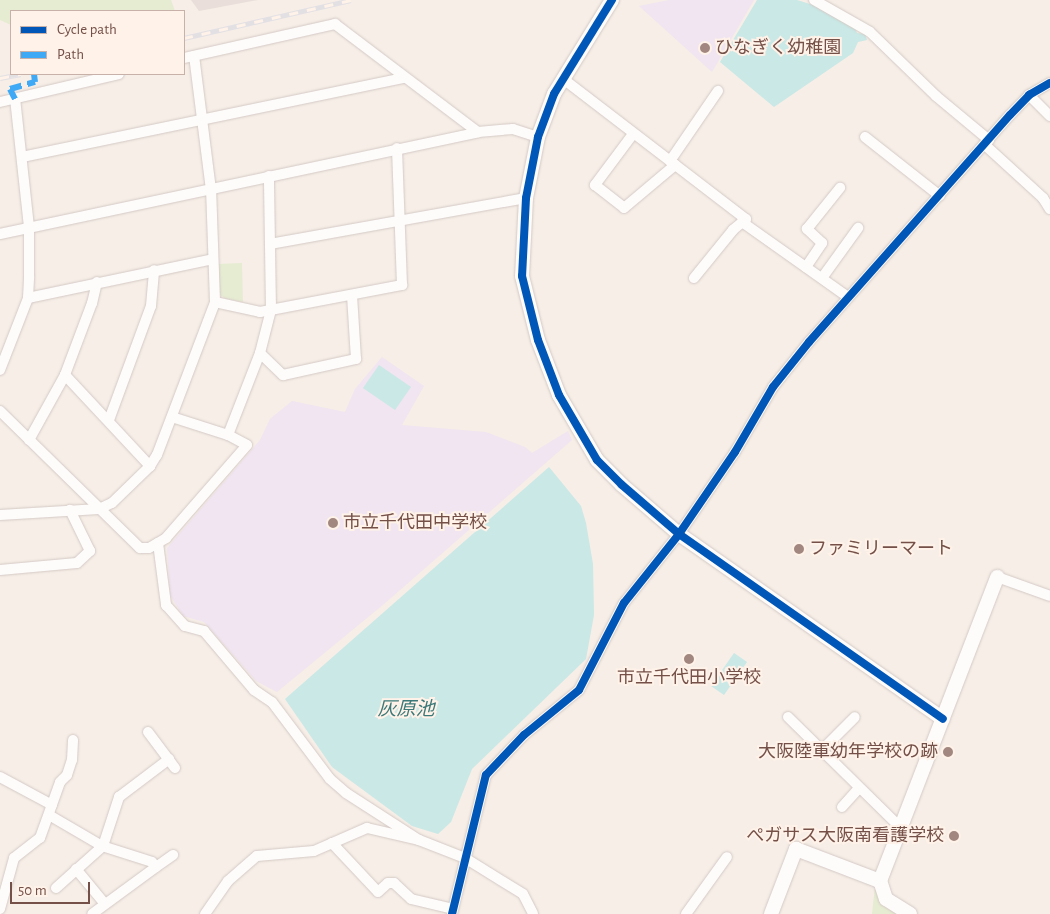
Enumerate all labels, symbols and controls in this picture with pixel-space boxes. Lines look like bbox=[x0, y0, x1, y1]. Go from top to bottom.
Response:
legend bbox=[10, 10, 185, 75]
text: Cycle path bbox=[57, 22, 117, 37]
place label: ひなぎく幼稚園 bbox=[715, 37, 841, 59]
marker: ひなぎく幼稚園 bbox=[699, 42, 711, 54]
text: Path bbox=[57, 47, 84, 62]
place label: 市立千代田中学校 bbox=[343, 512, 487, 534]
marker: 市立千代田中学校 bbox=[327, 517, 339, 529]
place label: ファミリーマート bbox=[809, 538, 953, 560]
marker: ファミリーマート bbox=[793, 543, 805, 555]
marker: 市立千代田小学校 bbox=[683, 653, 695, 665]
place label: 市立千代田小学校 bbox=[617, 667, 761, 689]
water label: 灰原池 bbox=[378, 699, 434, 721]
place label: 大阪陸軍幼年学校の跡 bbox=[758, 741, 938, 763]
marker: 大阪陸軍幼年学校の跡 bbox=[942, 746, 954, 758]
place label: ぺガサス大阪南看護学校 bbox=[746, 825, 944, 847]
marker: ぺガサス大阪南看護学校 bbox=[948, 830, 960, 842]
scale bar bbox=[12, 872, 92, 904]
text: 50 m bbox=[18, 883, 47, 898]

